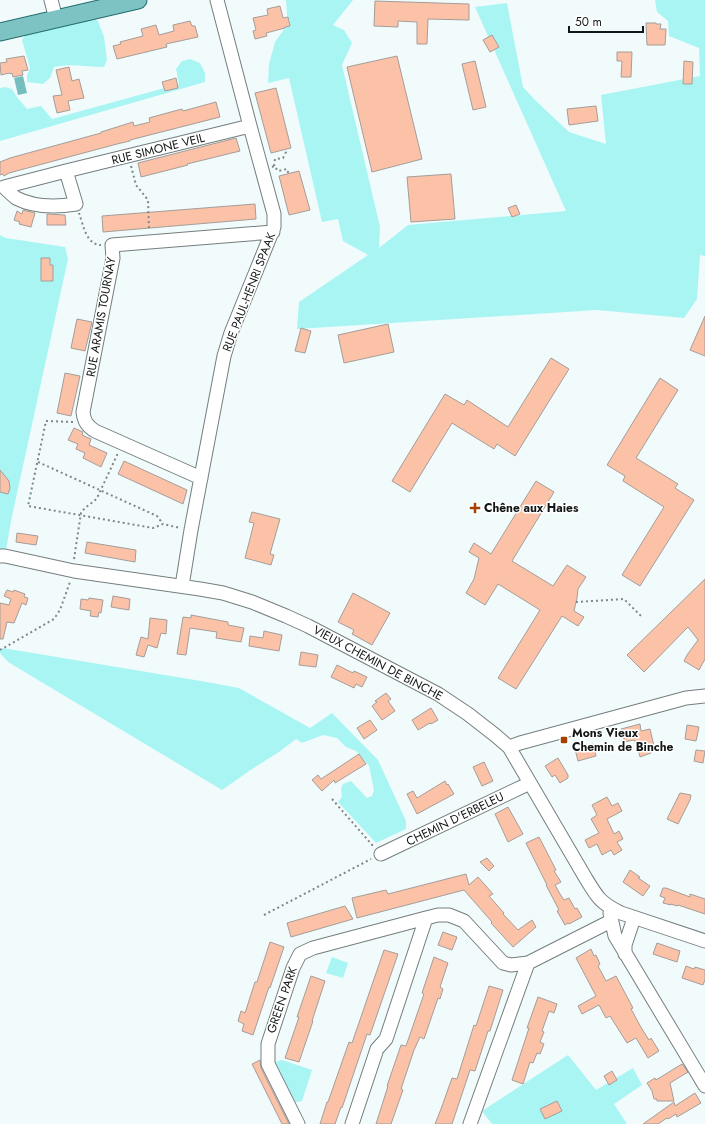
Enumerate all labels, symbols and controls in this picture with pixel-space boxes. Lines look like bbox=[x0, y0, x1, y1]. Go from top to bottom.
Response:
scale bar bbox=[569, 8, 643, 34]
text: 50 m bbox=[575, 13, 602, 31]
street label: RUE SIMONE VEIL bbox=[109, 129, 207, 169]
street label: RUE PAUL-HENRI SPAAK bbox=[218, 230, 280, 354]
street label: RUE ARAMIS TOURNAY bbox=[82, 255, 120, 378]
place label: Chêne aux Haies bbox=[484, 499, 579, 517]
marker: Chêne aux Haies bbox=[469, 502, 481, 514]
street label: VIEUX CHEMIN DE BINCHE bbox=[310, 621, 446, 705]
place label: Mons Vieux Chemin de Binche bbox=[572, 724, 674, 756]
marker: Mons Vieux Chemin de Binche bbox=[559, 735, 569, 745]
street label: CHEMIN D'ERBELEU bbox=[403, 788, 507, 850]
street label: GREEN PARK bbox=[262, 964, 302, 1036]

